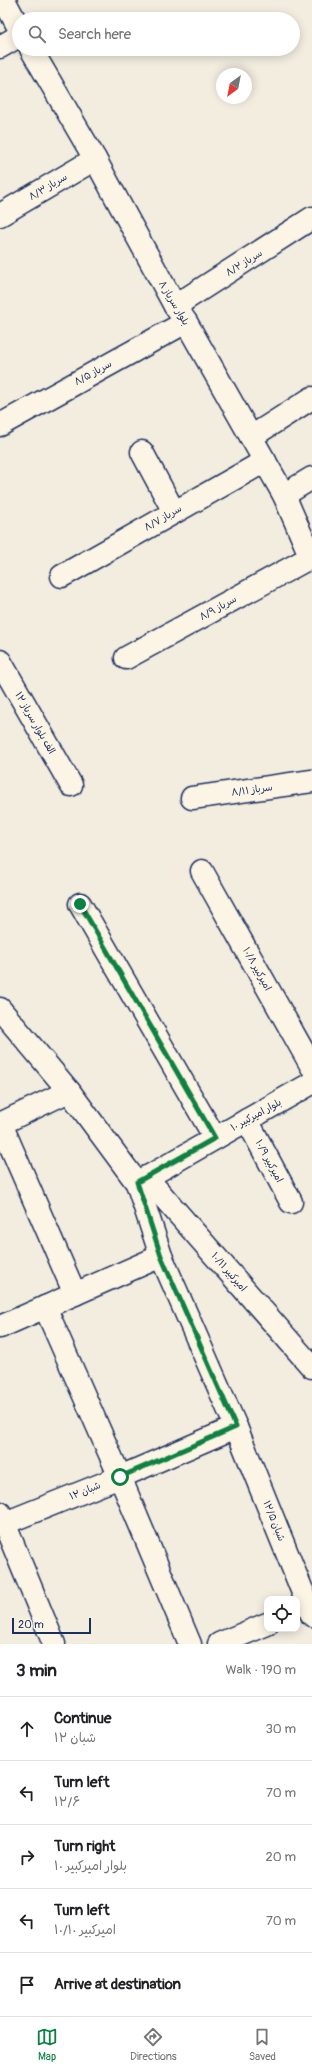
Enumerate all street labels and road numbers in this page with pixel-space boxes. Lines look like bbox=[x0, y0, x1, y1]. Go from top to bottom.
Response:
street label: ۸/۳ سرباز bbox=[27, 171, 70, 203]
street label: ۸/۲ سرباز bbox=[223, 247, 265, 279]
street label: ۸ بلوار سرباز bbox=[156, 279, 192, 328]
street label: ۸/۵ سرباز bbox=[72, 358, 114, 388]
street label: ۸/۷ سرباز bbox=[142, 502, 184, 534]
street label: ۸/۹ سرباز bbox=[197, 593, 239, 623]
street label: ۱۲ الف بلوار سرباز bbox=[12, 690, 58, 756]
street label: ۸/۱۱ سرباز bbox=[231, 781, 274, 799]
street label: ۱۰/۸ امیرکبیر bbox=[240, 945, 274, 993]
street label: ۱۰ بلوار امیرکبیر bbox=[229, 1096, 284, 1134]
street label: ۱۰/۹ امیرکبیر bbox=[253, 1137, 285, 1185]
street label: ۱۰/۱۱ امیرکبیر bbox=[209, 1250, 249, 1294]
street label: ۱۲ شبان bbox=[68, 1479, 103, 1503]
street label: ۱۲/۵ شبان bbox=[260, 1499, 288, 1543]

